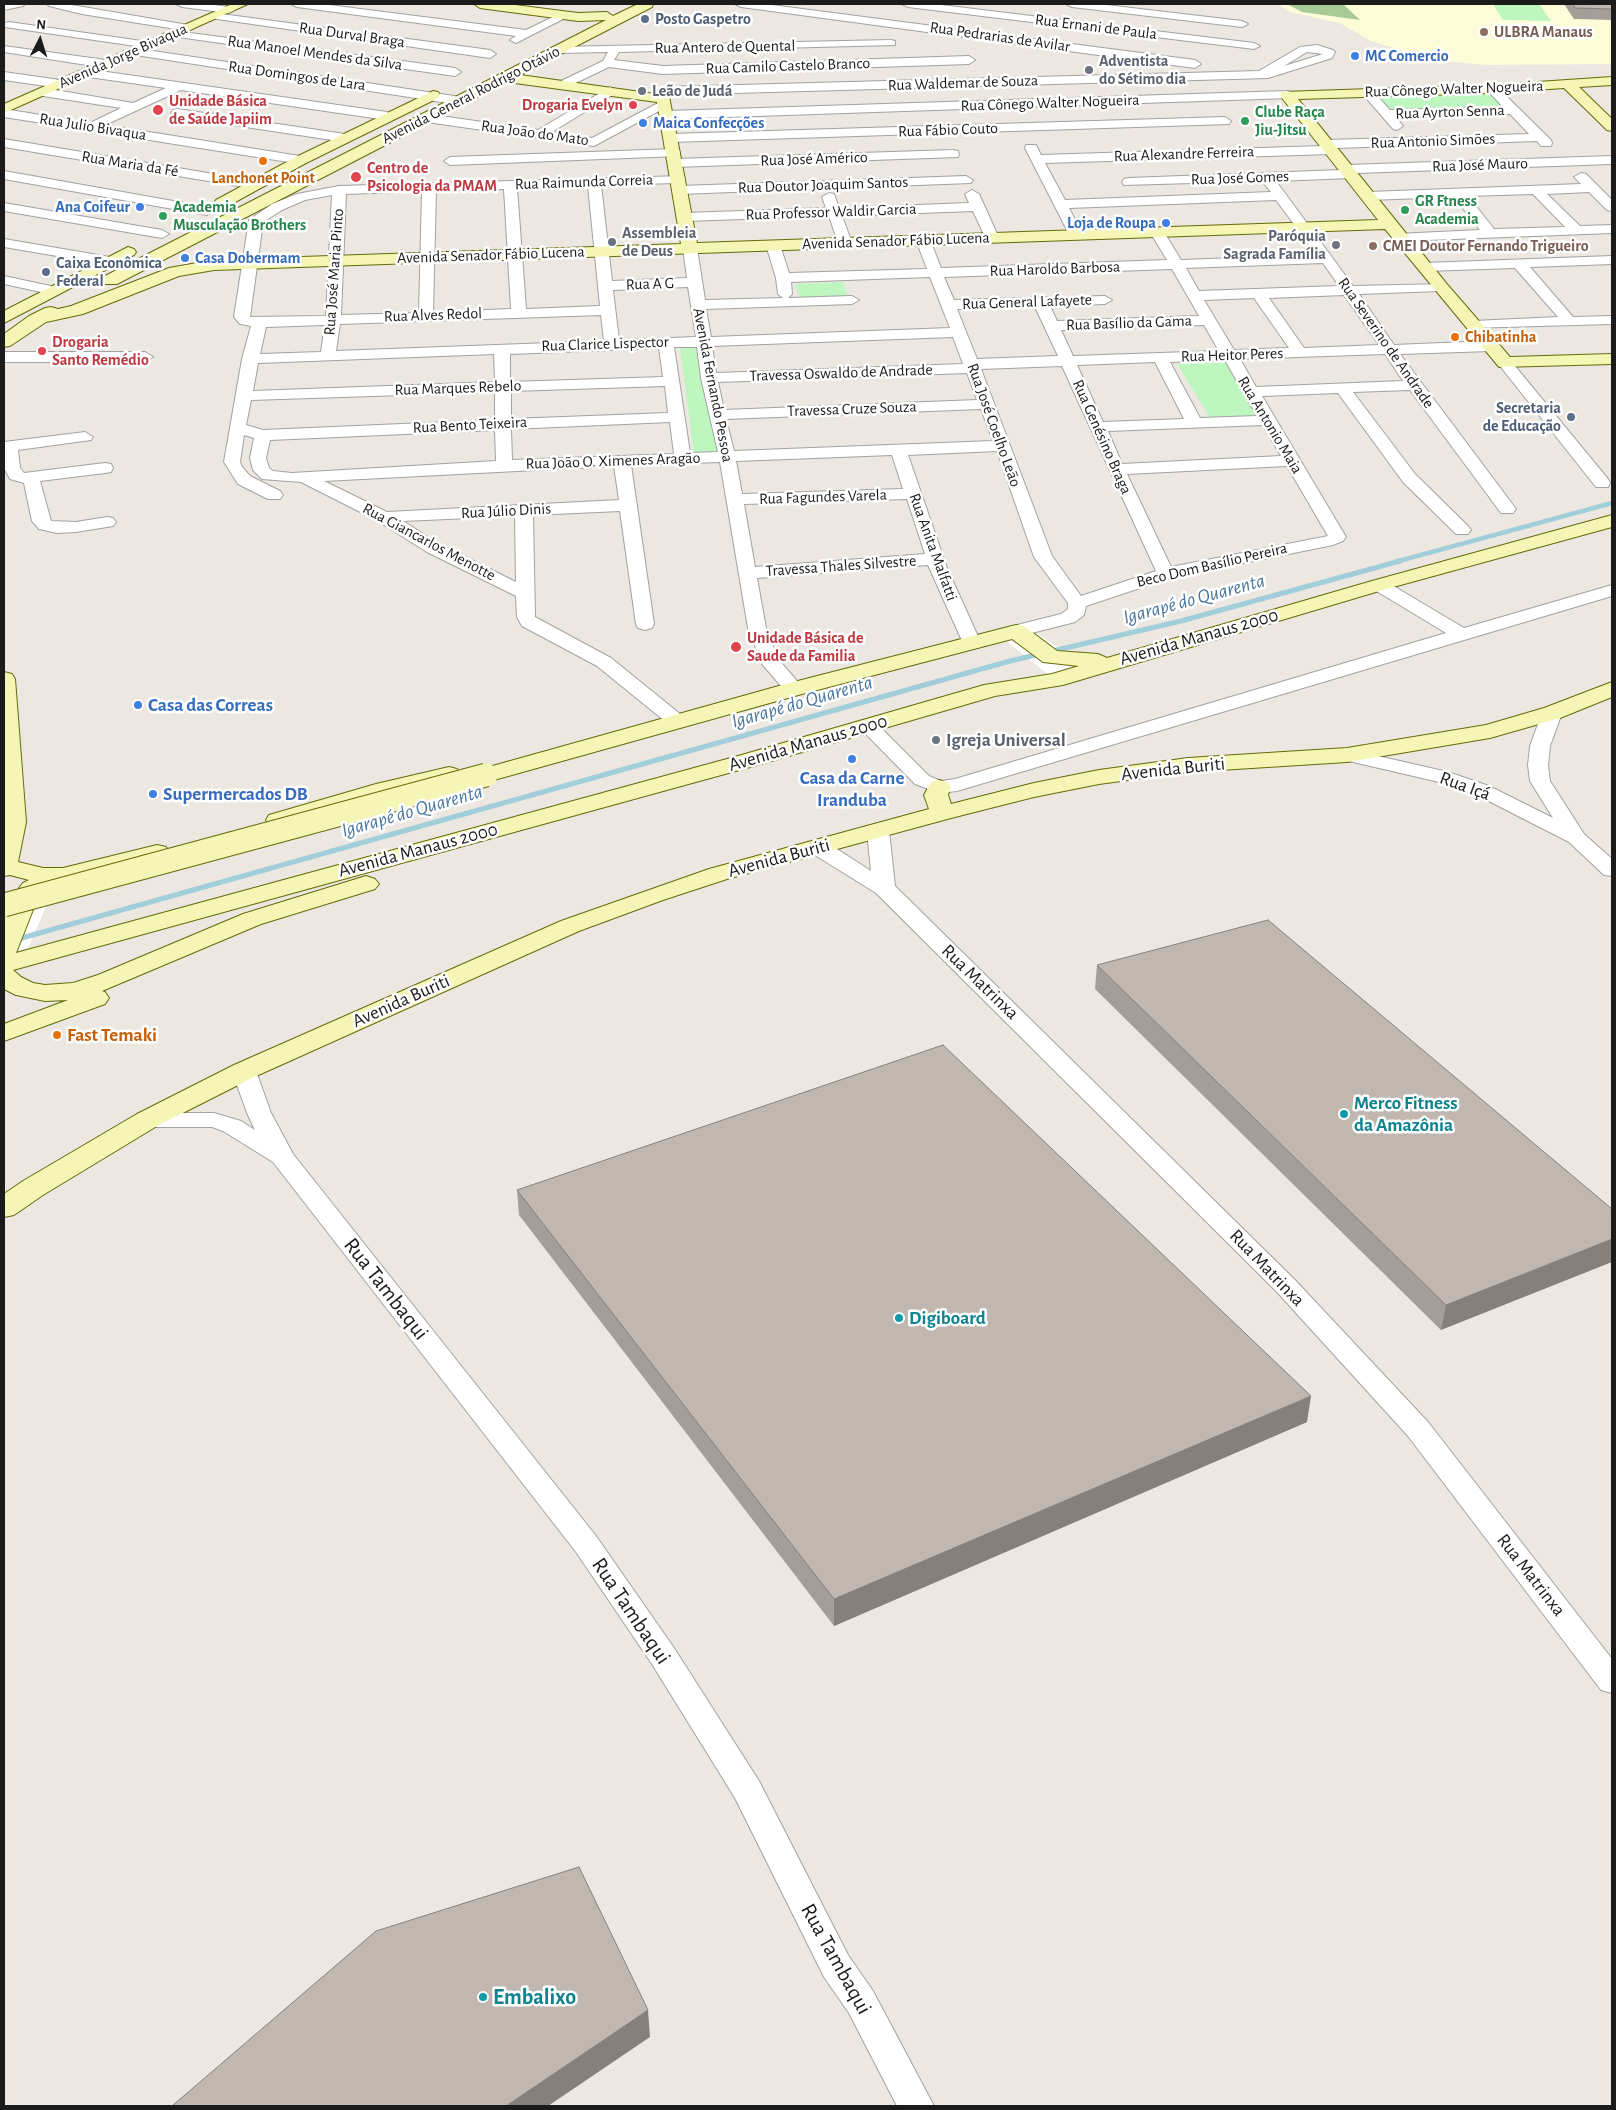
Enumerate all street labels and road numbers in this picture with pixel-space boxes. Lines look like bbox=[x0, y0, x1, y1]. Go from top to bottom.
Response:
street label: Rua Ernani de Paula bbox=[1034, 10, 1158, 44]
street label: Rua Durval Braga bbox=[298, 18, 406, 52]
street label: Rua Pedrarias de Avilar bbox=[929, 18, 1071, 56]
street label: Avenida Jorge Bivaqua bbox=[56, 19, 190, 93]
street label: Rua Manoel Mendes da Silva bbox=[226, 31, 404, 75]
street label: Rua Antero de Quental bbox=[654, 36, 796, 58]
street label: Avenida General Rodrigo Otávio bbox=[379, 42, 563, 148]
street label: Rua Camilo Castelo Branco bbox=[705, 54, 871, 78]
street label: Rua Domingos de Lara bbox=[227, 57, 367, 95]
street label: Rua Waldemar de Souza bbox=[887, 71, 1039, 95]
street label: Rua Cônego Walter Nogueira bbox=[1364, 76, 1544, 102]
street label: Rua Cônego Walter Nogueira bbox=[960, 90, 1140, 116]
street label: Rua Ayrton Senna bbox=[1395, 100, 1505, 124]
street label: Rua Julio Bivaqua bbox=[38, 109, 148, 145]
street label: Rua João do Mato bbox=[480, 116, 590, 150]
street label: Rua Fábio Couto bbox=[898, 119, 998, 141]
street label: Rua Antonio Simões bbox=[1370, 129, 1496, 153]
street label: Rua Alexandre Ferreira bbox=[1113, 142, 1255, 166]
street label: Rua Maria da Fé bbox=[80, 147, 180, 181]
street label: Rua José Américo bbox=[760, 148, 868, 170]
street label: Rua José Mauro bbox=[1432, 154, 1528, 176]
street label: Rua José Gomes bbox=[1191, 167, 1289, 189]
street label: Rua Raimunda Correia bbox=[514, 170, 654, 194]
street label: Rua Doutor Joaquim Santos bbox=[738, 172, 908, 198]
street label: Rua Professor Waldir Garcia bbox=[745, 199, 917, 225]
street label: Rua José Maria Pinto bbox=[320, 208, 348, 336]
street label: Avenida Senador Fábio Lucena bbox=[802, 228, 990, 254]
street label: Avenida Senador Fábio Lucena bbox=[397, 242, 585, 268]
street label: Rua Haroldo Barbosa bbox=[989, 257, 1121, 281]
street label: Rua A G bbox=[626, 274, 674, 294]
street label: Rua Severino de Andrade bbox=[1334, 274, 1438, 412]
street label: Rua General Lafayete bbox=[962, 290, 1092, 314]
street label: Rua Alves Redol bbox=[384, 304, 482, 326]
street label: Avenida Fernando Pessoa bbox=[689, 306, 737, 464]
street label: Rua Basílio da Gama bbox=[1066, 311, 1192, 335]
street label: Rua Clarice Lispector bbox=[541, 332, 669, 356]
street label: Rua Heitor Peres bbox=[1180, 344, 1284, 366]
street label: Travessa Oswaldo de Andrade bbox=[749, 360, 933, 386]
street label: Rua José Coelho Leão bbox=[963, 361, 1025, 489]
street label: Rua Antonio Maia bbox=[1233, 373, 1307, 477]
street label: Rua Marques Rebelo bbox=[394, 376, 522, 400]
street label: Rua Genésino Braga bbox=[1068, 377, 1136, 497]
street label: Travessa Cruze Souza bbox=[787, 397, 917, 421]
street label: Rua Bento Teixeira bbox=[412, 412, 528, 438]
street label: Rua João O. Ximenes Aragão bbox=[525, 448, 701, 474]
street label: Rua Fagundes Varela bbox=[759, 485, 887, 509]
street label: Rua Anita Malfatti bbox=[905, 491, 961, 603]
street label: Rua Giancarlos Menotte bbox=[359, 499, 499, 585]
street label: Rua Júlio Dinis bbox=[460, 499, 552, 523]
street label: Beco Dom Basílio Pereira bbox=[1135, 538, 1289, 592]
street label: Travessa Thales Silvestre bbox=[765, 551, 917, 581]
street label: Avenida Manaus 2000 bbox=[1117, 603, 1281, 671]
street label: Avenida Manaus 2000 bbox=[726, 709, 890, 777]
street label: Avenida Buriti bbox=[1120, 752, 1226, 786]
street label: Rua Içá bbox=[1436, 766, 1494, 806]
street label: Avenida Manaus 2000 bbox=[336, 818, 500, 882]
street label: Avenida Buriti bbox=[726, 833, 832, 883]
street label: Rua Matrinxa bbox=[937, 940, 1023, 1024]
street label: Avenida Buriti bbox=[349, 969, 453, 1033]
street label: Rua Matrinxa bbox=[1225, 1225, 1309, 1311]
street label: Rua Tambaqui bbox=[338, 1232, 434, 1346]
street label: Rua Matrinxa bbox=[1492, 1529, 1570, 1621]
street label: Rua Tambaqui bbox=[586, 1553, 676, 1669]
street label: Rua Tambaqui bbox=[795, 1899, 877, 2019]

